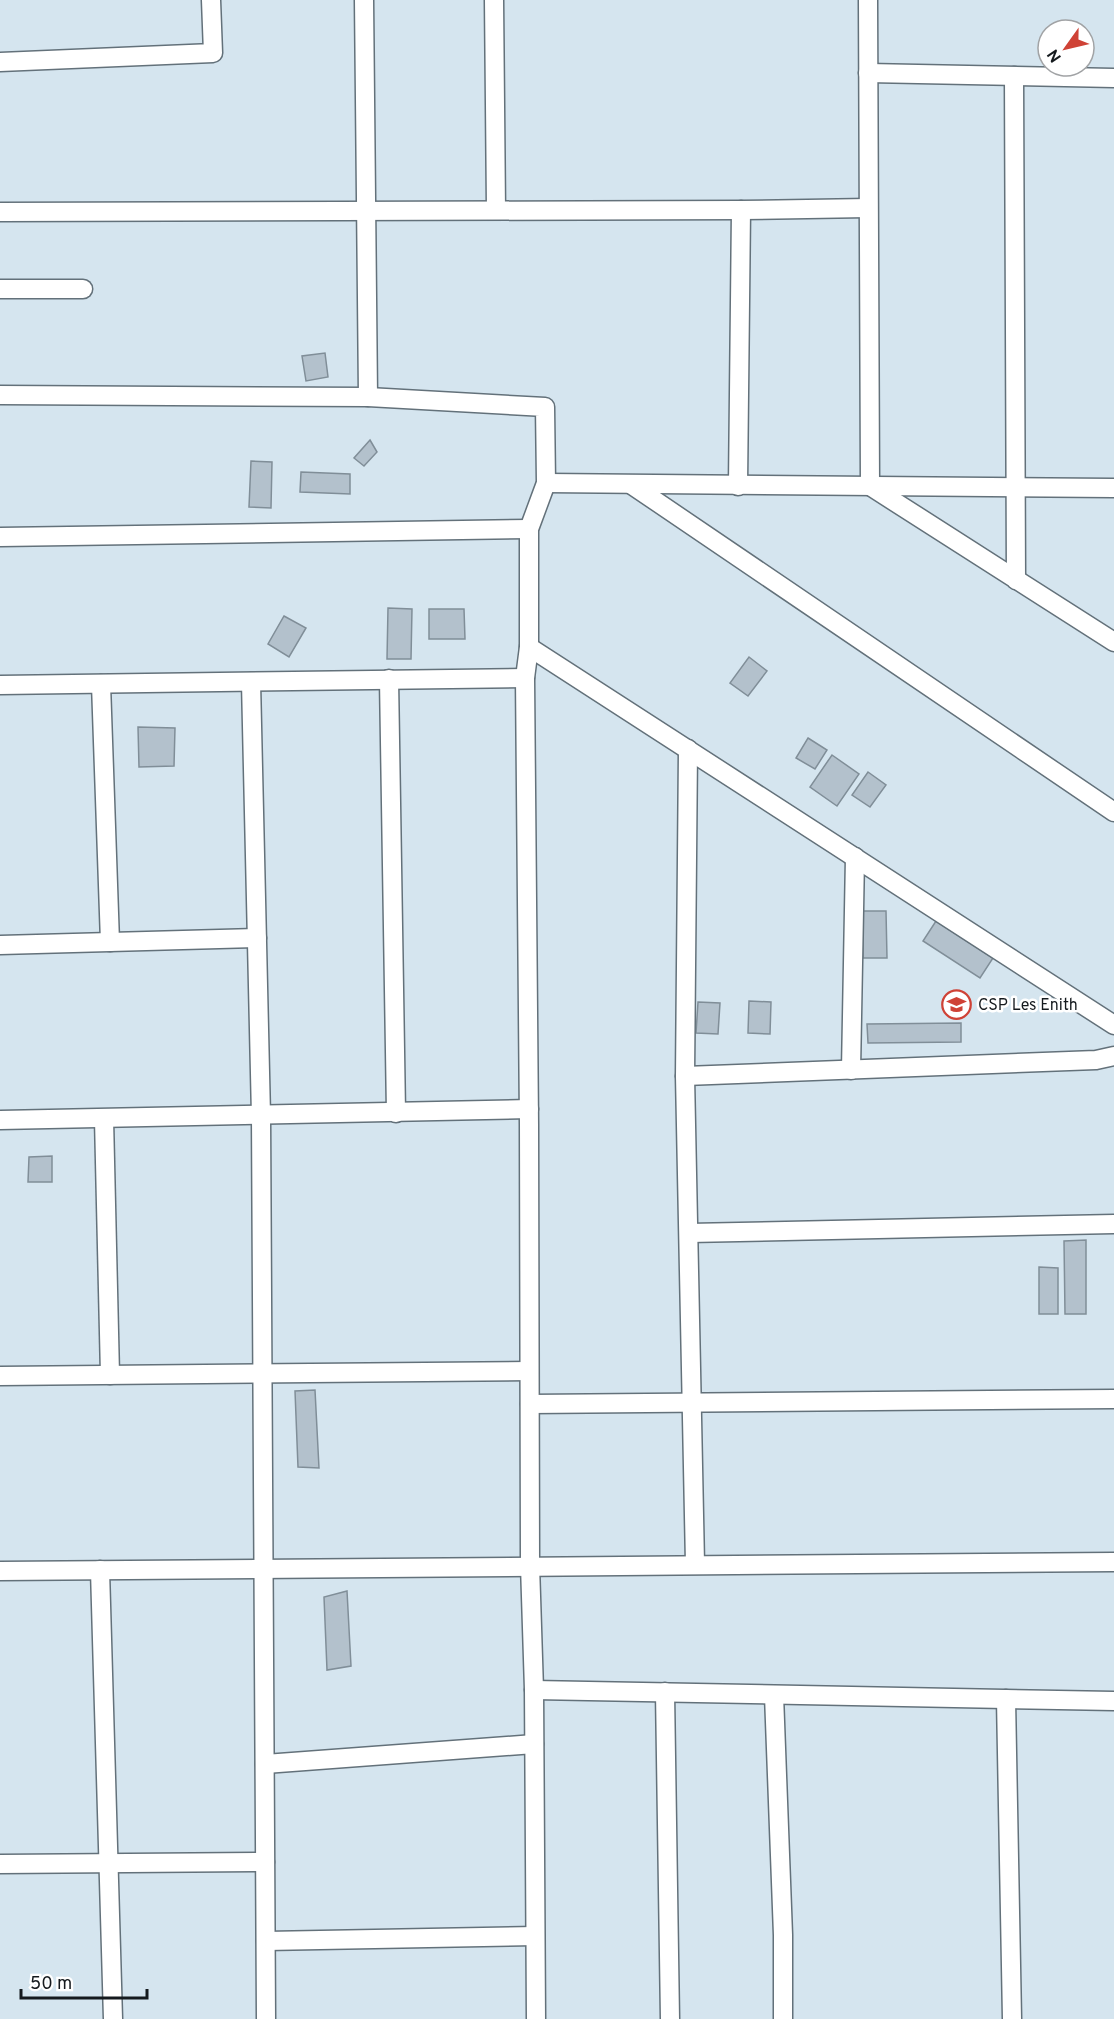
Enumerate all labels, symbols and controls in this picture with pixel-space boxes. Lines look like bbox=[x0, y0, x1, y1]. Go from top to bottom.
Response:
north arrow bbox=[1036, 18, 1096, 78]
text: N bbox=[1044, 45, 1067, 66]
school or university icon: CSP Les Enith bbox=[941, 988, 973, 1020]
place label: CSP Les Enith bbox=[978, 996, 1078, 1016]
scale bar bbox=[21, 1962, 147, 2000]
text: 50 m bbox=[30, 1973, 72, 1996]

